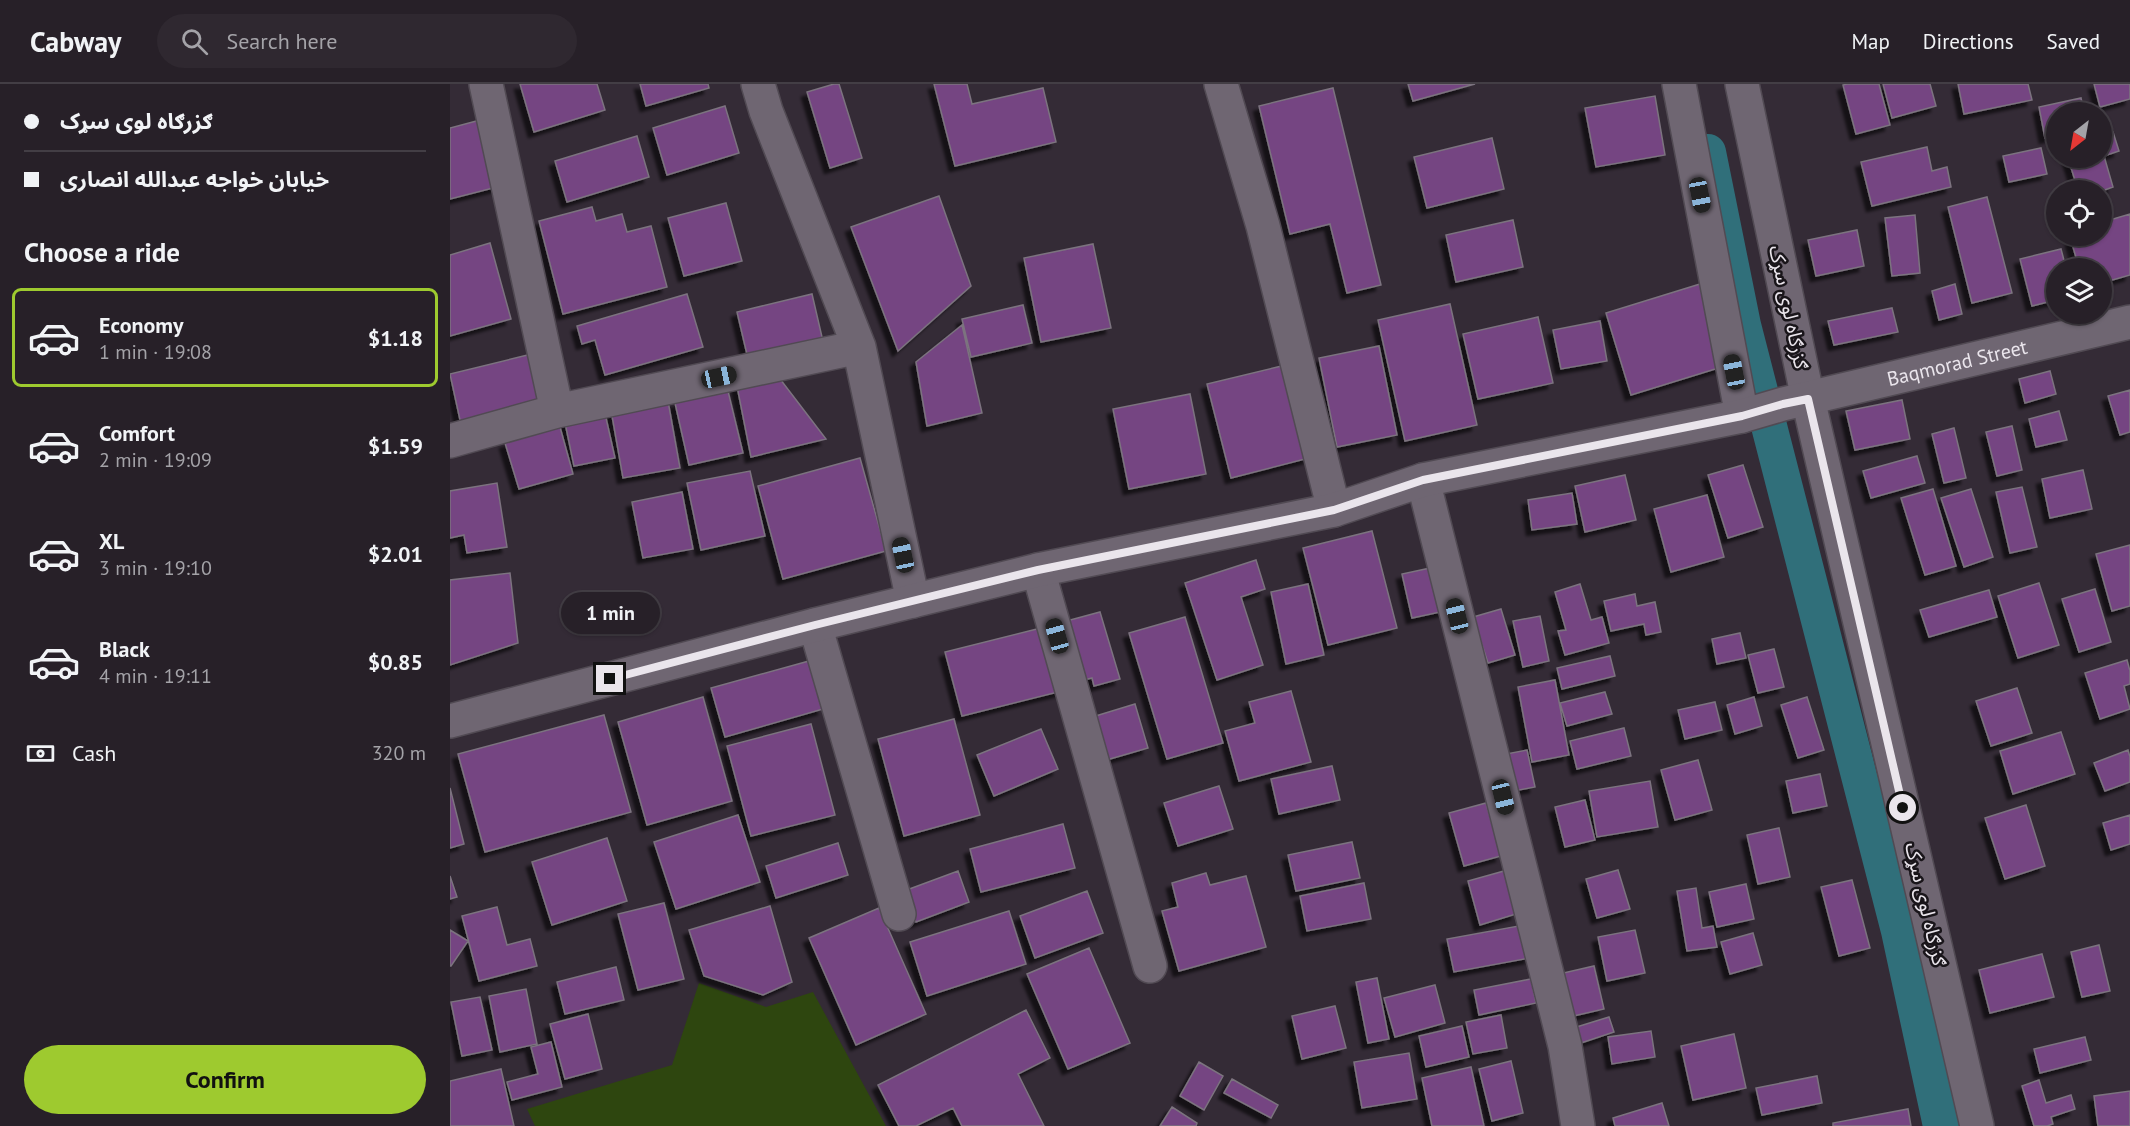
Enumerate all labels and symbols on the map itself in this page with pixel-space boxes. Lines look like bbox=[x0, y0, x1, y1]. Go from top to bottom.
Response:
north arrow bbox=[2046, 102, 2112, 168]
car bbox=[1688, 176, 1712, 214]
street label: ګزرګاه لوی سړک bbox=[1763, 243, 1815, 372]
street label: Baqmorad Street bbox=[1884, 334, 2030, 392]
car bbox=[1722, 353, 1746, 391]
car bbox=[700, 364, 738, 390]
car bbox=[890, 536, 916, 574]
callout: 1 min bbox=[560, 592, 660, 634]
car bbox=[1444, 596, 1470, 636]
car bbox=[1043, 616, 1071, 656]
route end bbox=[596, 665, 623, 692]
car bbox=[1490, 777, 1516, 817]
route start bbox=[1889, 794, 1916, 821]
street label: ګزرګاه لوی سړک bbox=[1899, 840, 1953, 969]

